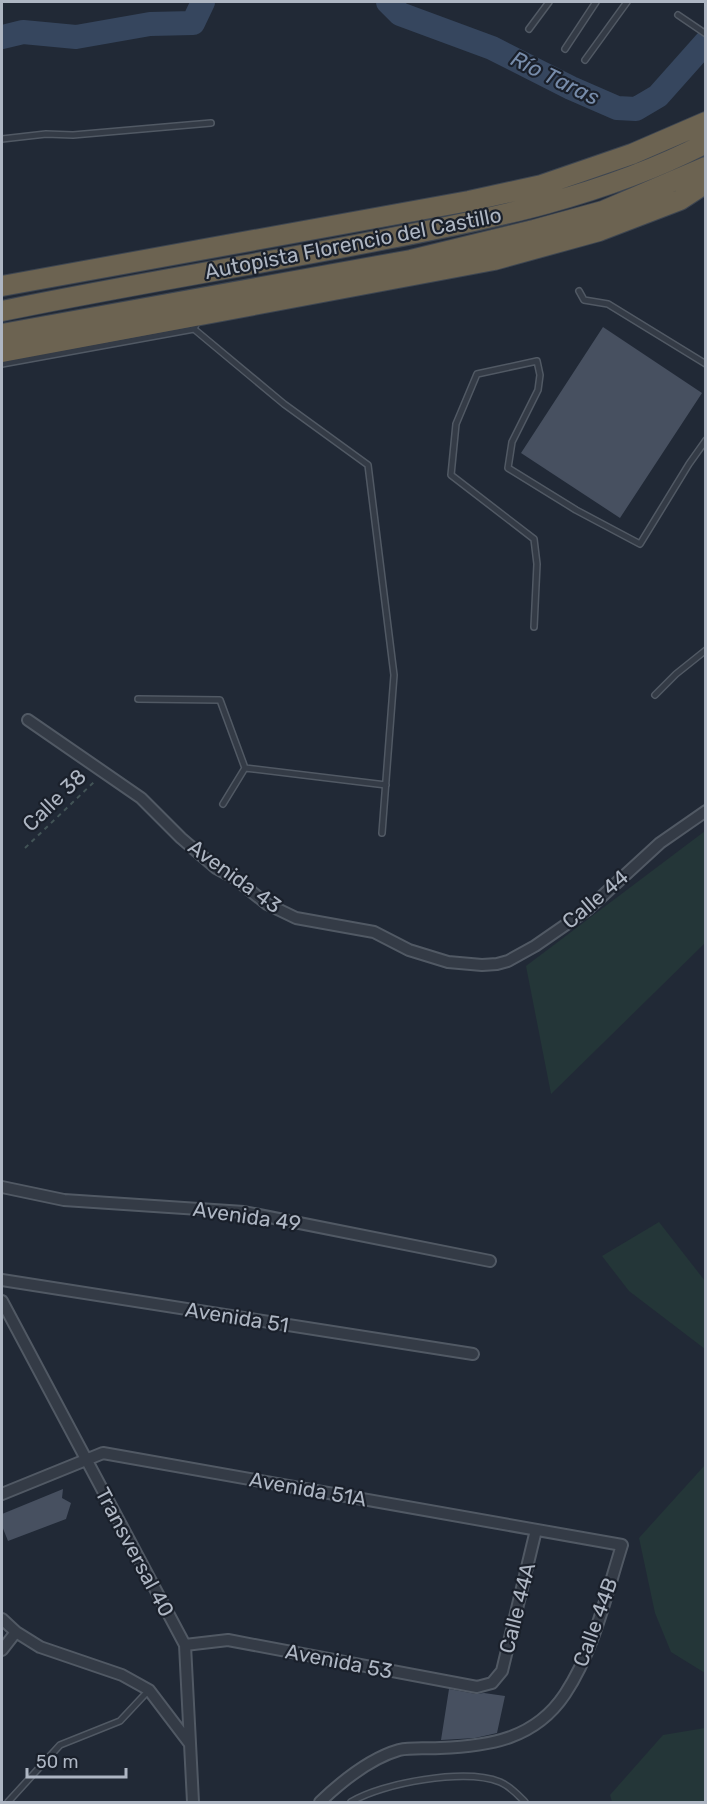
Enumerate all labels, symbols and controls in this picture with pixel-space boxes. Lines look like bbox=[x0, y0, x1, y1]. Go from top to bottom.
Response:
water label: Río Taras bbox=[506, 45, 604, 111]
street label: Autopista Florencio del Castillo bbox=[202, 202, 504, 284]
street label: Calle 38 bbox=[17, 764, 91, 836]
street label: Avenida 43 bbox=[184, 834, 286, 918]
street label: Calle 44 bbox=[557, 864, 633, 934]
street label: Avenida 49 bbox=[191, 1196, 303, 1236]
street label: Avenida 51 bbox=[183, 1296, 291, 1338]
street label: Avenida 51A bbox=[247, 1466, 369, 1512]
street label: Transversal 40 bbox=[90, 1483, 180, 1621]
street label: Calle 44A bbox=[494, 1560, 540, 1656]
street label: Calle 44B bbox=[567, 1574, 623, 1670]
street label: Avenida 53 bbox=[283, 1638, 395, 1684]
scale bar bbox=[27, 1741, 126, 1779]
text: 50 m bbox=[36, 1751, 79, 1773]

